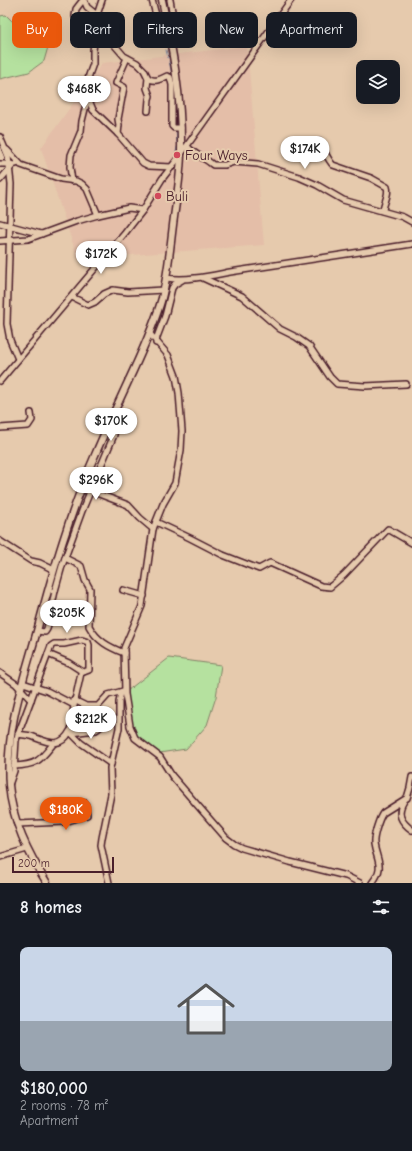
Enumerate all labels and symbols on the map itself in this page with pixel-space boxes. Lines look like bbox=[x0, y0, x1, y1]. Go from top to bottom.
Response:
pin: $468K bbox=[56, 76, 112, 110]
pin: $174K bbox=[277, 136, 333, 170]
place label: Four Ways bbox=[185, 147, 248, 164]
marker: Four Ways bbox=[172, 150, 182, 160]
place label: Buli bbox=[166, 188, 188, 205]
marker: Buli bbox=[153, 191, 163, 201]
pin: $172K bbox=[73, 241, 129, 275]
pin: $170K bbox=[83, 408, 139, 442]
pin: $296K bbox=[68, 467, 124, 501]
pin: $205K bbox=[39, 600, 95, 634]
pin: $212K bbox=[63, 706, 119, 740]
pin: $180K bbox=[38, 797, 94, 831]
scale bar bbox=[12, 855, 114, 874]

